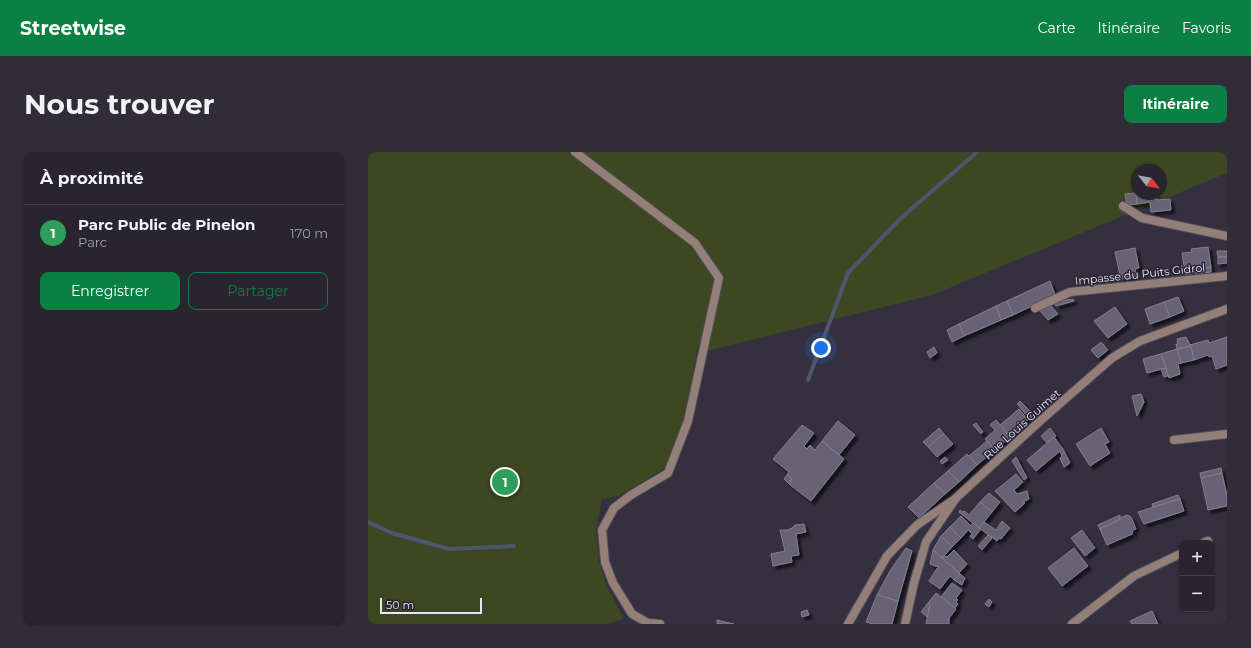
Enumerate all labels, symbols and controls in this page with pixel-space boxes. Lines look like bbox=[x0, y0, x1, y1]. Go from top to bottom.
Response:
text: Streetwise bbox=[20, 17, 126, 40]
text: Carte bbox=[1038, 19, 1075, 37]
text: Itinéraire bbox=[1097, 19, 1160, 37]
text: Favoris bbox=[1182, 19, 1231, 37]
button: Itinéraire bbox=[1124, 85, 1227, 123]
text: Nous trouver bbox=[24, 87, 215, 121]
north arrow bbox=[1131, 164, 1167, 200]
text: À proximité bbox=[40, 168, 144, 188]
text: Parc Public de Pinelon bbox=[78, 215, 255, 234]
text: 1 bbox=[50, 225, 56, 241]
text: 170 m bbox=[290, 225, 328, 241]
text: Parc bbox=[78, 234, 107, 250]
street label: Impasse du Puits Gidrol bbox=[1074, 260, 1206, 288]
button: Enregistrer bbox=[40, 272, 180, 310]
button: Partager bbox=[188, 272, 328, 310]
your location bbox=[811, 338, 831, 358]
street label: Rue Louis Guimet bbox=[981, 386, 1064, 462]
pin: 1 bbox=[492, 467, 518, 497]
map controls bbox=[1179, 540, 1215, 612]
button: + bbox=[1179, 540, 1215, 576]
button: − bbox=[1179, 576, 1215, 612]
scale bar bbox=[380, 596, 482, 615]
text: 50 m bbox=[386, 598, 414, 612]

